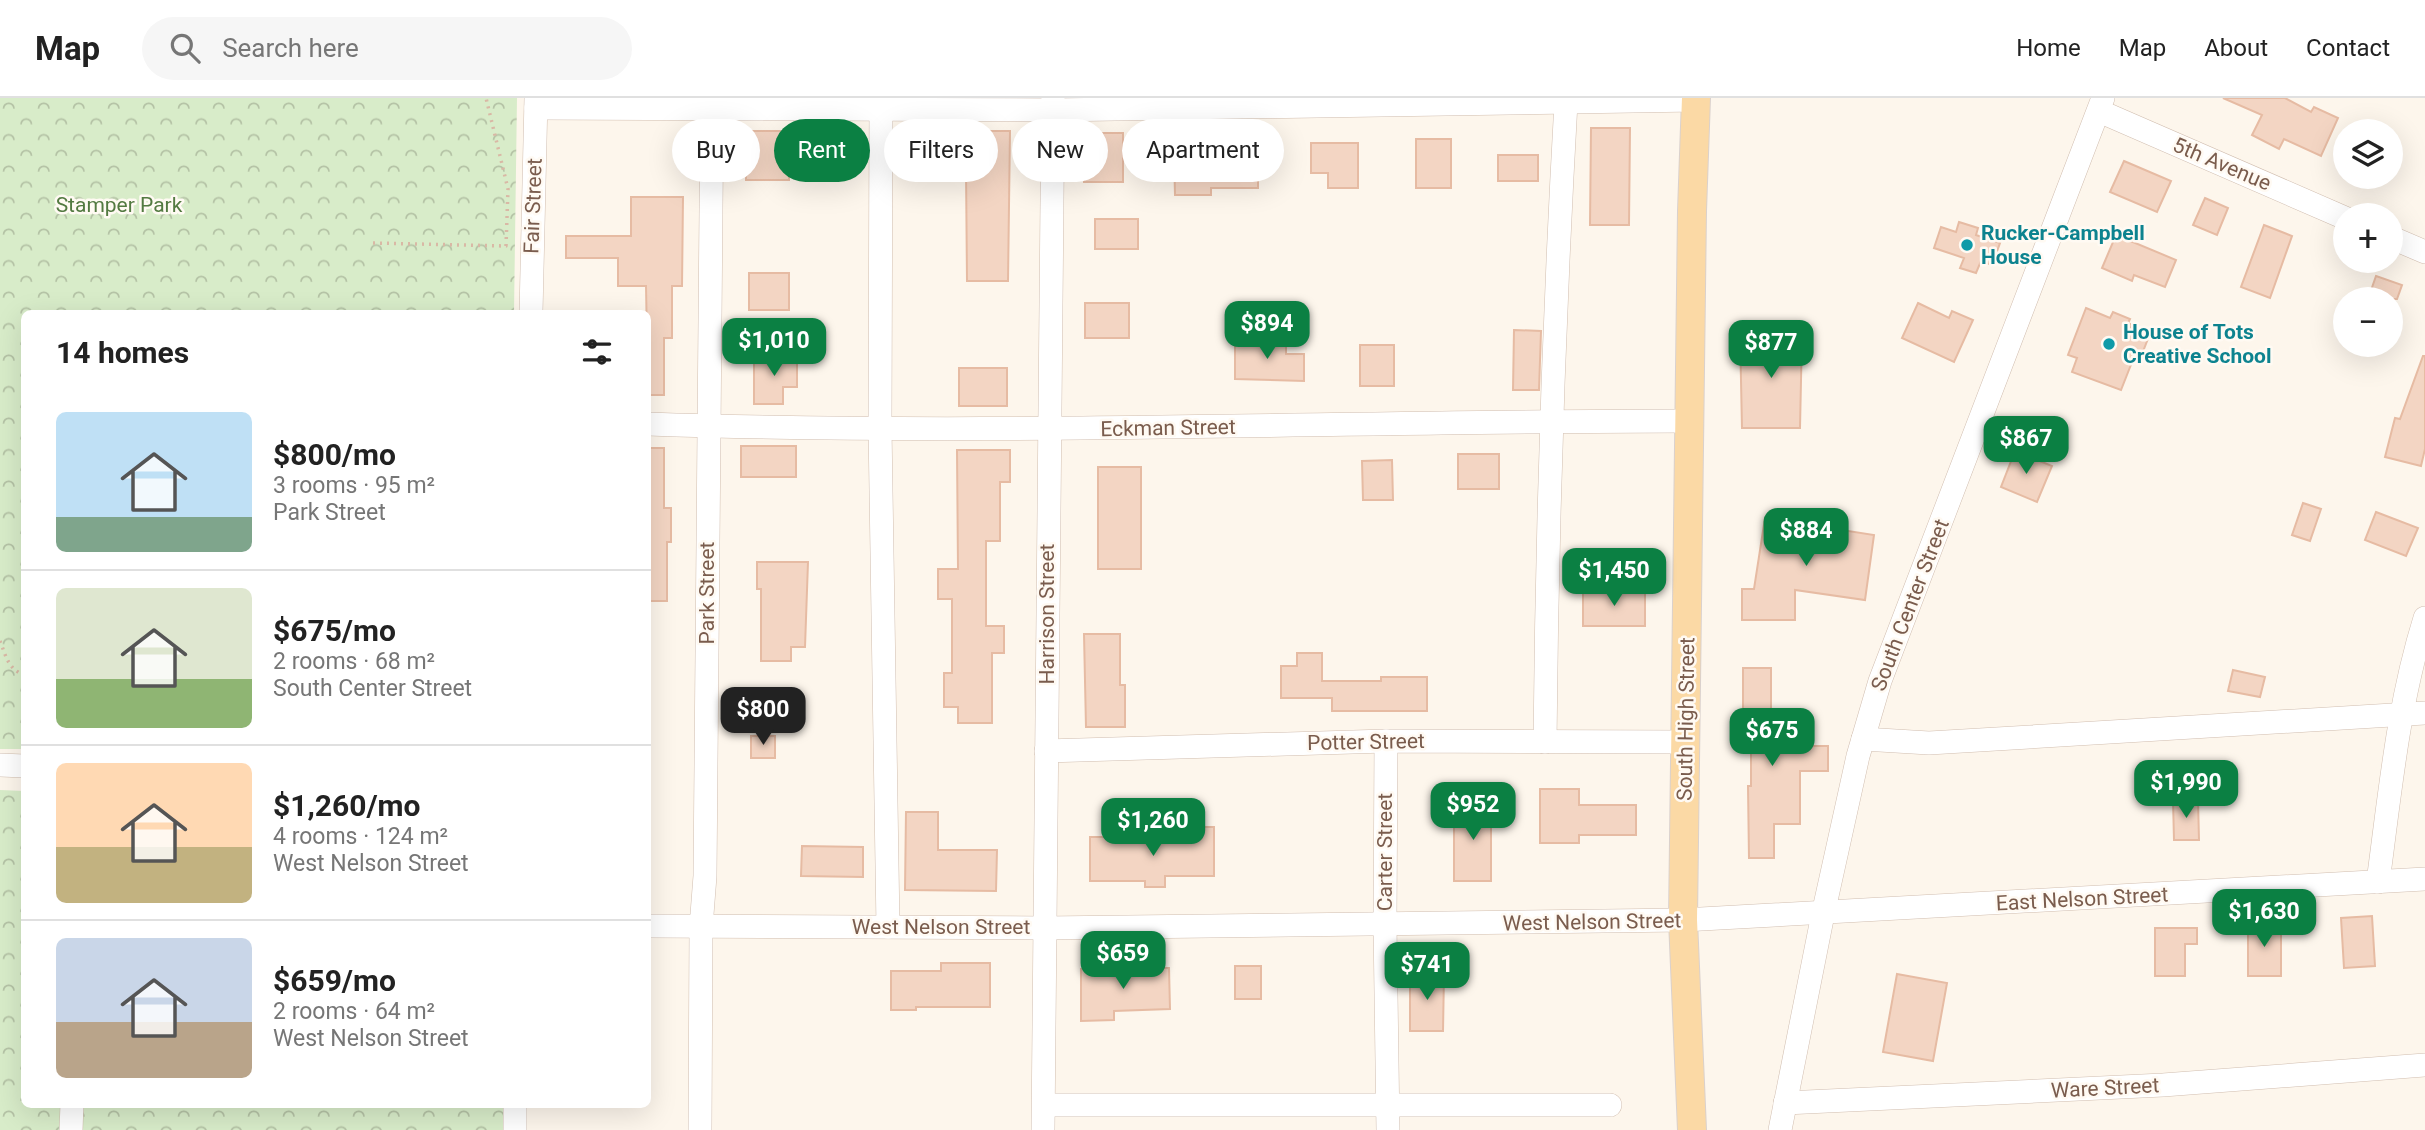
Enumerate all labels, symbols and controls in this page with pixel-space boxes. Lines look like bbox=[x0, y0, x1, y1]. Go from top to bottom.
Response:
search box bbox=[142, 17, 632, 80]
text: Map bbox=[35, 29, 100, 68]
icon: search bbox=[166, 29, 204, 67]
text: Search here bbox=[222, 33, 359, 63]
text: Home bbox=[2016, 34, 2081, 62]
text: Map bbox=[2119, 34, 2166, 62]
text: About bbox=[2204, 34, 2268, 62]
text: Contact bbox=[2306, 34, 2390, 62]
chip: Buy bbox=[672, 119, 760, 182]
chip: Rent bbox=[774, 119, 870, 182]
chip: Filters bbox=[884, 119, 998, 182]
chip: New bbox=[1012, 119, 1108, 182]
chip: Apartment bbox=[1122, 119, 1284, 182]
map controls bbox=[2333, 119, 2403, 357]
button: layers bbox=[2333, 119, 2403, 189]
street label: 5th Avenue bbox=[2169, 133, 2275, 195]
street label: Fair Street bbox=[519, 158, 547, 254]
park label: Stamper Park bbox=[56, 193, 183, 217]
button: + bbox=[2333, 203, 2403, 273]
place label: Rucker-Campbell House bbox=[1981, 221, 2145, 269]
marker: Rucker-Campbell House bbox=[1959, 237, 1975, 253]
button: − bbox=[2333, 287, 2403, 357]
pin: $894 bbox=[1226, 302, 1308, 361]
text: $894 bbox=[1241, 310, 1293, 337]
pin: $1,010 bbox=[717, 318, 831, 378]
pin: $877 bbox=[1730, 320, 1812, 380]
place label: House of Tots Creative School bbox=[2123, 320, 2271, 368]
text: $1,010 bbox=[738, 327, 810, 354]
text: $877 bbox=[1745, 329, 1797, 356]
icon: filters bbox=[578, 333, 616, 371]
text: 14 homes bbox=[56, 335, 189, 370]
marker: House of Tots Creative School bbox=[2101, 336, 2117, 352]
street label: Eckman Street bbox=[1100, 415, 1236, 441]
pin: $867 bbox=[1985, 416, 2067, 476]
text: $867 bbox=[2000, 425, 2052, 452]
text: $800/mo bbox=[273, 437, 396, 472]
icon: home bbox=[112, 440, 196, 524]
text: 3 rooms · 95 m² bbox=[273, 472, 435, 499]
text: Park Street bbox=[273, 499, 386, 526]
pin: $884 bbox=[1765, 508, 1847, 568]
street label: South Center Street bbox=[1866, 516, 1954, 694]
text: $884 bbox=[1780, 517, 1832, 544]
street label: Park Street bbox=[695, 541, 719, 644]
street label: Harrison Street bbox=[1035, 543, 1059, 684]
pin: $1,450 bbox=[1557, 548, 1671, 608]
text: $1,450 bbox=[1578, 557, 1650, 584]
text: $675/mo bbox=[273, 613, 396, 648]
icon: home bbox=[112, 616, 196, 700]
street label: South High Street bbox=[1673, 637, 1699, 801]
text: 2 rooms · 68 m² bbox=[273, 648, 435, 675]
text: South Center Street bbox=[273, 675, 472, 702]
pin: $800 bbox=[722, 688, 804, 747]
text: $800 bbox=[737, 696, 789, 723]
pin: $675 bbox=[1731, 708, 1813, 768]
text: $675 bbox=[1746, 717, 1798, 744]
street label: Potter Street bbox=[1307, 729, 1425, 755]
pin: $1,990 bbox=[2129, 760, 2243, 820]
text: $1,990 bbox=[2150, 769, 2222, 796]
pin: $952 bbox=[1432, 782, 1514, 842]
text: $1,260/mo bbox=[273, 788, 421, 823]
icon: home bbox=[112, 791, 196, 875]
text: $952 bbox=[1447, 791, 1499, 818]
street label: Carter Street bbox=[1373, 793, 1397, 911]
pin: $1,260 bbox=[1096, 798, 1210, 858]
text: $1,260 bbox=[1117, 807, 1189, 834]
text: 4 rooms · 124 m² bbox=[273, 823, 448, 850]
text: West Nelson Street bbox=[273, 850, 469, 877]
street label: East Nelson Street bbox=[1995, 882, 2169, 915]
pin: $1,630 bbox=[2207, 890, 2321, 949]
text: $1,630 bbox=[2228, 898, 2300, 925]
street label: West Nelson Street bbox=[1502, 908, 1682, 936]
street label: West Nelson Street bbox=[852, 915, 1030, 939]
pin: $659 bbox=[1082, 932, 1164, 991]
text: $659 bbox=[1097, 940, 1149, 967]
pin: $741 bbox=[1386, 942, 1468, 1002]
text: $741 bbox=[1401, 951, 1453, 978]
text: $659/mo bbox=[273, 963, 396, 998]
icon: home bbox=[112, 966, 196, 1050]
text: 2 rooms · 64 m² bbox=[273, 998, 435, 1025]
text: West Nelson Street bbox=[273, 1025, 469, 1052]
street label: Ware Street bbox=[2050, 1073, 2160, 1103]

